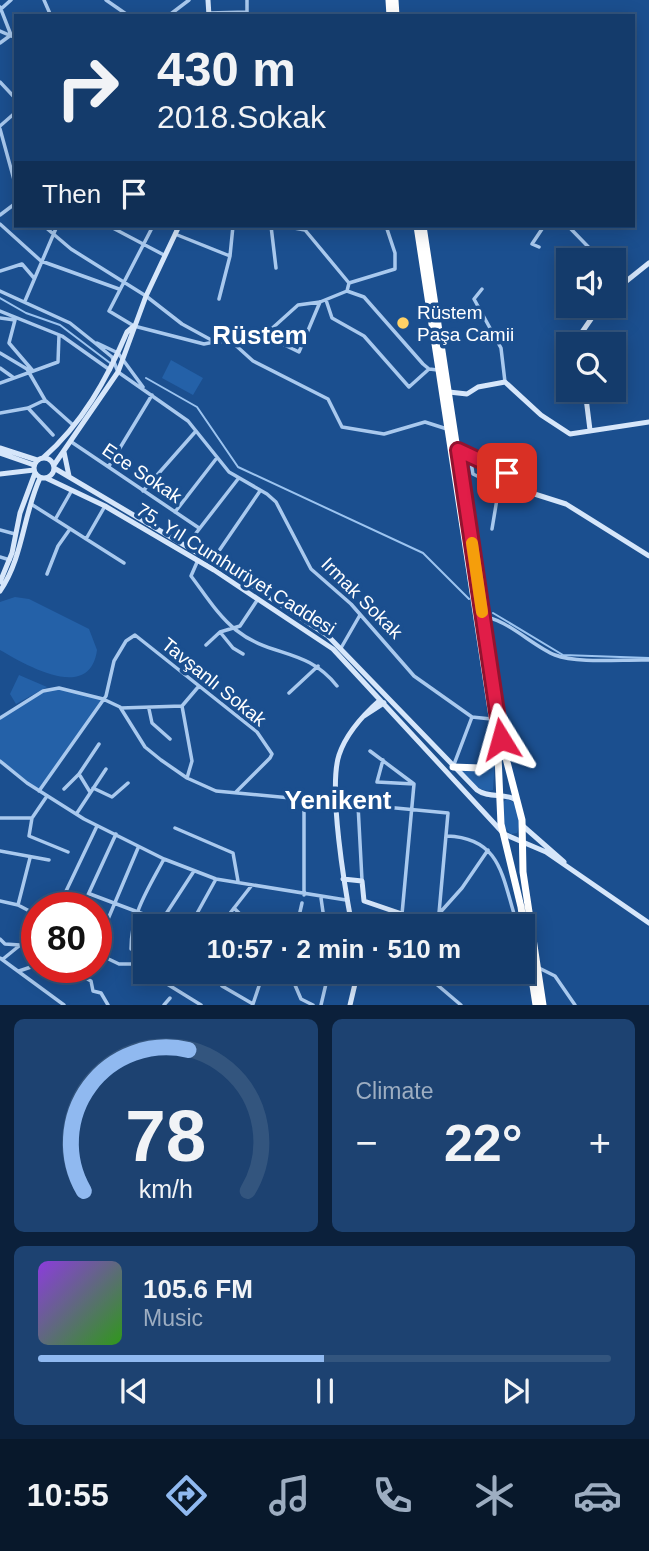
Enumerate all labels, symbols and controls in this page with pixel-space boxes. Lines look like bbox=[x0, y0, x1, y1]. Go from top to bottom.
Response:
icon: right bbox=[42, 42, 133, 133]
text: 430 m bbox=[157, 42, 296, 96]
text: 2018.Sokak bbox=[157, 99, 326, 135]
icon: arrive bbox=[115, 175, 153, 213]
text: Then bbox=[42, 179, 101, 209]
map controls bbox=[556, 248, 626, 402]
button: sound bbox=[556, 248, 626, 318]
place label: Rüstem Paşa Camii bbox=[417, 302, 514, 345]
marker: Rüstem Paşa Camii bbox=[395, 315, 411, 331]
district label: Rüstem bbox=[212, 320, 308, 350]
button: search bbox=[556, 332, 626, 402]
street label: Ece Sokak bbox=[98, 439, 186, 507]
pin bbox=[477, 443, 537, 503]
icon: arrive bbox=[488, 454, 526, 492]
street label: 75. Yıl Cumhuriyet Caddesi bbox=[133, 499, 339, 639]
street label: Irmak Sokak bbox=[317, 553, 407, 643]
street label: Tavşanlı Sokak bbox=[158, 634, 271, 731]
position arrow bbox=[464, 702, 538, 776]
district label: Yenikent bbox=[285, 785, 392, 815]
speed limit sign: 80 bbox=[21, 892, 112, 983]
text: 10:57 · 2 min · 510 m bbox=[207, 934, 461, 964]
text: Climate bbox=[356, 1078, 433, 1104]
text: 78 bbox=[125, 1096, 206, 1177]
text: 22° bbox=[444, 1114, 523, 1172]
text: − bbox=[356, 1122, 378, 1164]
text: + bbox=[589, 1122, 611, 1164]
text: km/h bbox=[139, 1175, 193, 1203]
text: 105.6 FM bbox=[143, 1274, 253, 1304]
text: Music bbox=[143, 1305, 203, 1331]
icon: previous bbox=[115, 1372, 153, 1410]
icon: pause bbox=[306, 1372, 344, 1410]
icon: next bbox=[497, 1372, 535, 1410]
icon: directions bbox=[162, 1471, 211, 1520]
icon: music bbox=[265, 1471, 314, 1520]
icon: phone bbox=[368, 1471, 417, 1520]
icon: climate bbox=[470, 1471, 519, 1520]
icon: car bbox=[573, 1471, 622, 1520]
text: 10:55 bbox=[27, 1477, 109, 1513]

